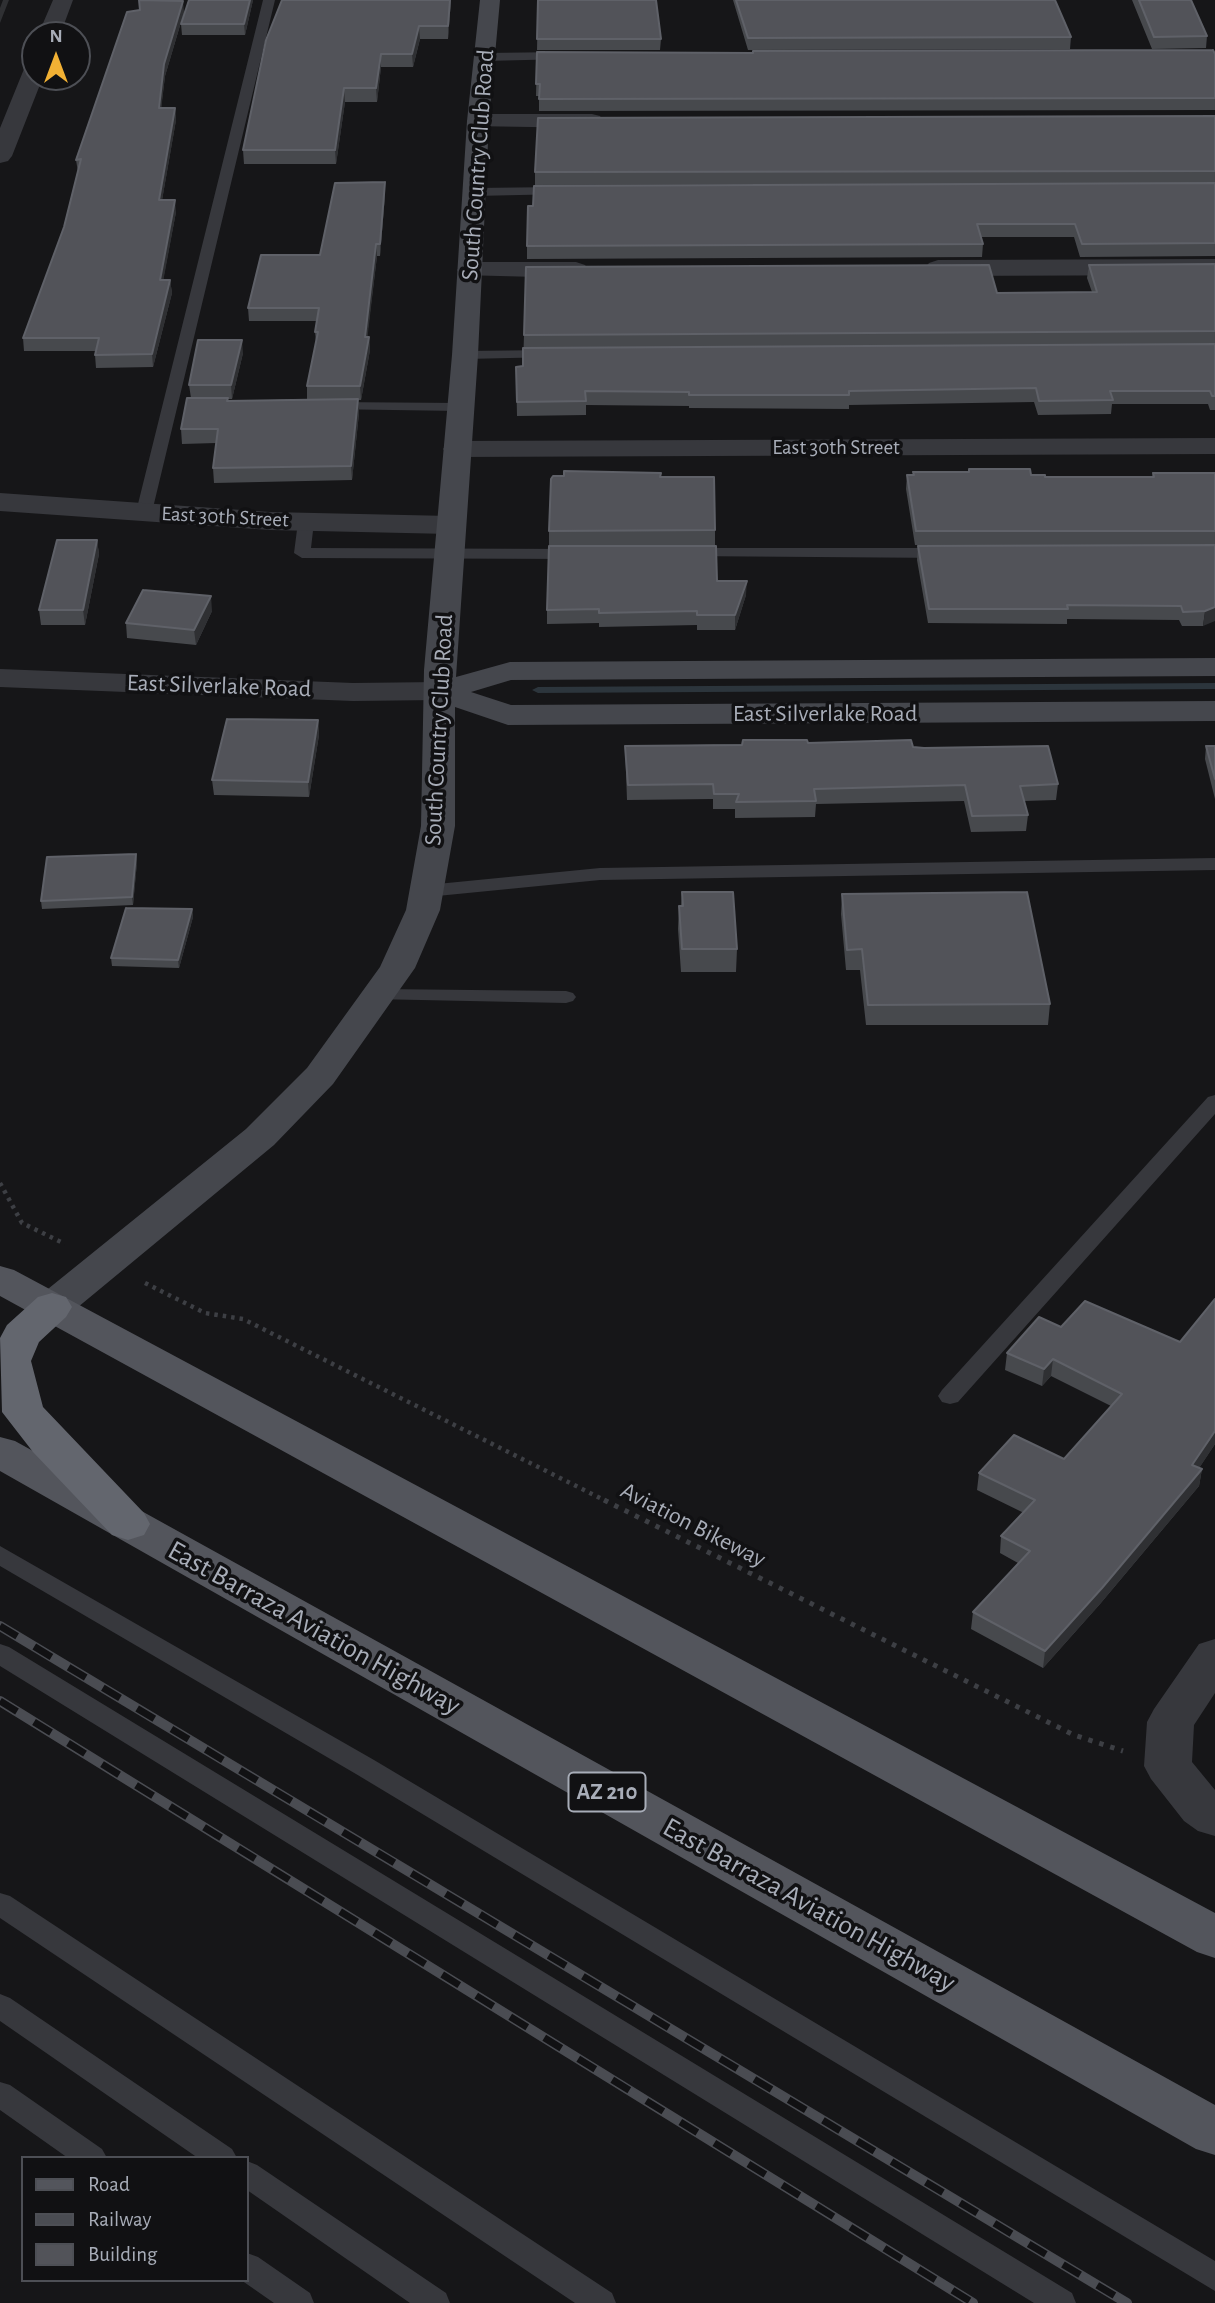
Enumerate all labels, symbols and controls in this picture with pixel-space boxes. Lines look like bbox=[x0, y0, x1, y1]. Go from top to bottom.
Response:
north arrow bbox=[21, 21, 91, 91]
text: N bbox=[49, 27, 63, 46]
street label: South Country Club Road bbox=[456, 48, 500, 282]
street label: East 30th Street bbox=[772, 435, 900, 461]
street label: East 30th Street bbox=[161, 501, 289, 533]
street label: South Country Club Road bbox=[419, 614, 459, 846]
street label: East Silverlake Road bbox=[126, 668, 312, 704]
street label: East Silverlake Road bbox=[733, 700, 917, 728]
street label: Aviation Bikeway bbox=[616, 1476, 770, 1574]
street label: East Barraza Aviation Highway bbox=[162, 1533, 466, 1723]
road number: AZ 210 bbox=[568, 1772, 646, 1812]
street label: East Barraza Aviation Highway bbox=[657, 1810, 961, 2000]
legend bbox=[21, 2156, 248, 2282]
text: Road bbox=[88, 2174, 130, 2195]
text: Railway bbox=[88, 2209, 151, 2230]
text: Building bbox=[88, 2244, 157, 2265]

